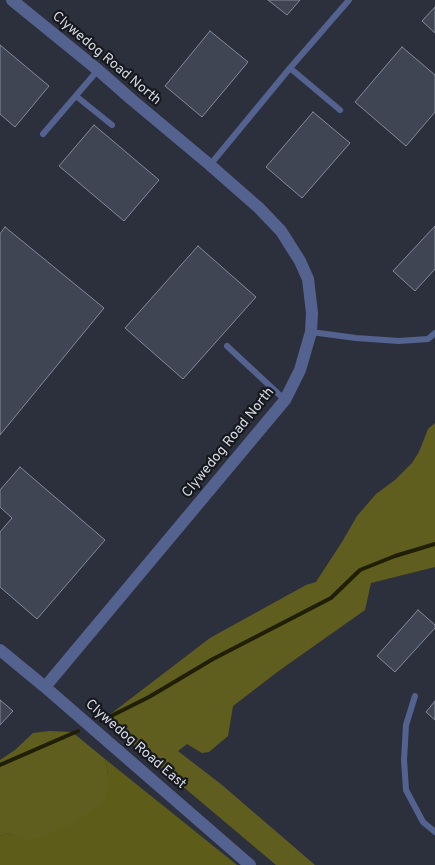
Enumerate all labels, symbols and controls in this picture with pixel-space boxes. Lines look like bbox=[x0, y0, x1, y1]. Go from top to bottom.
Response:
street label: Clywedog Road North bbox=[48, 9, 164, 109]
street label: Clywedog Road North bbox=[179, 385, 279, 501]
street label: Clywedog Road East bbox=[81, 697, 189, 793]

